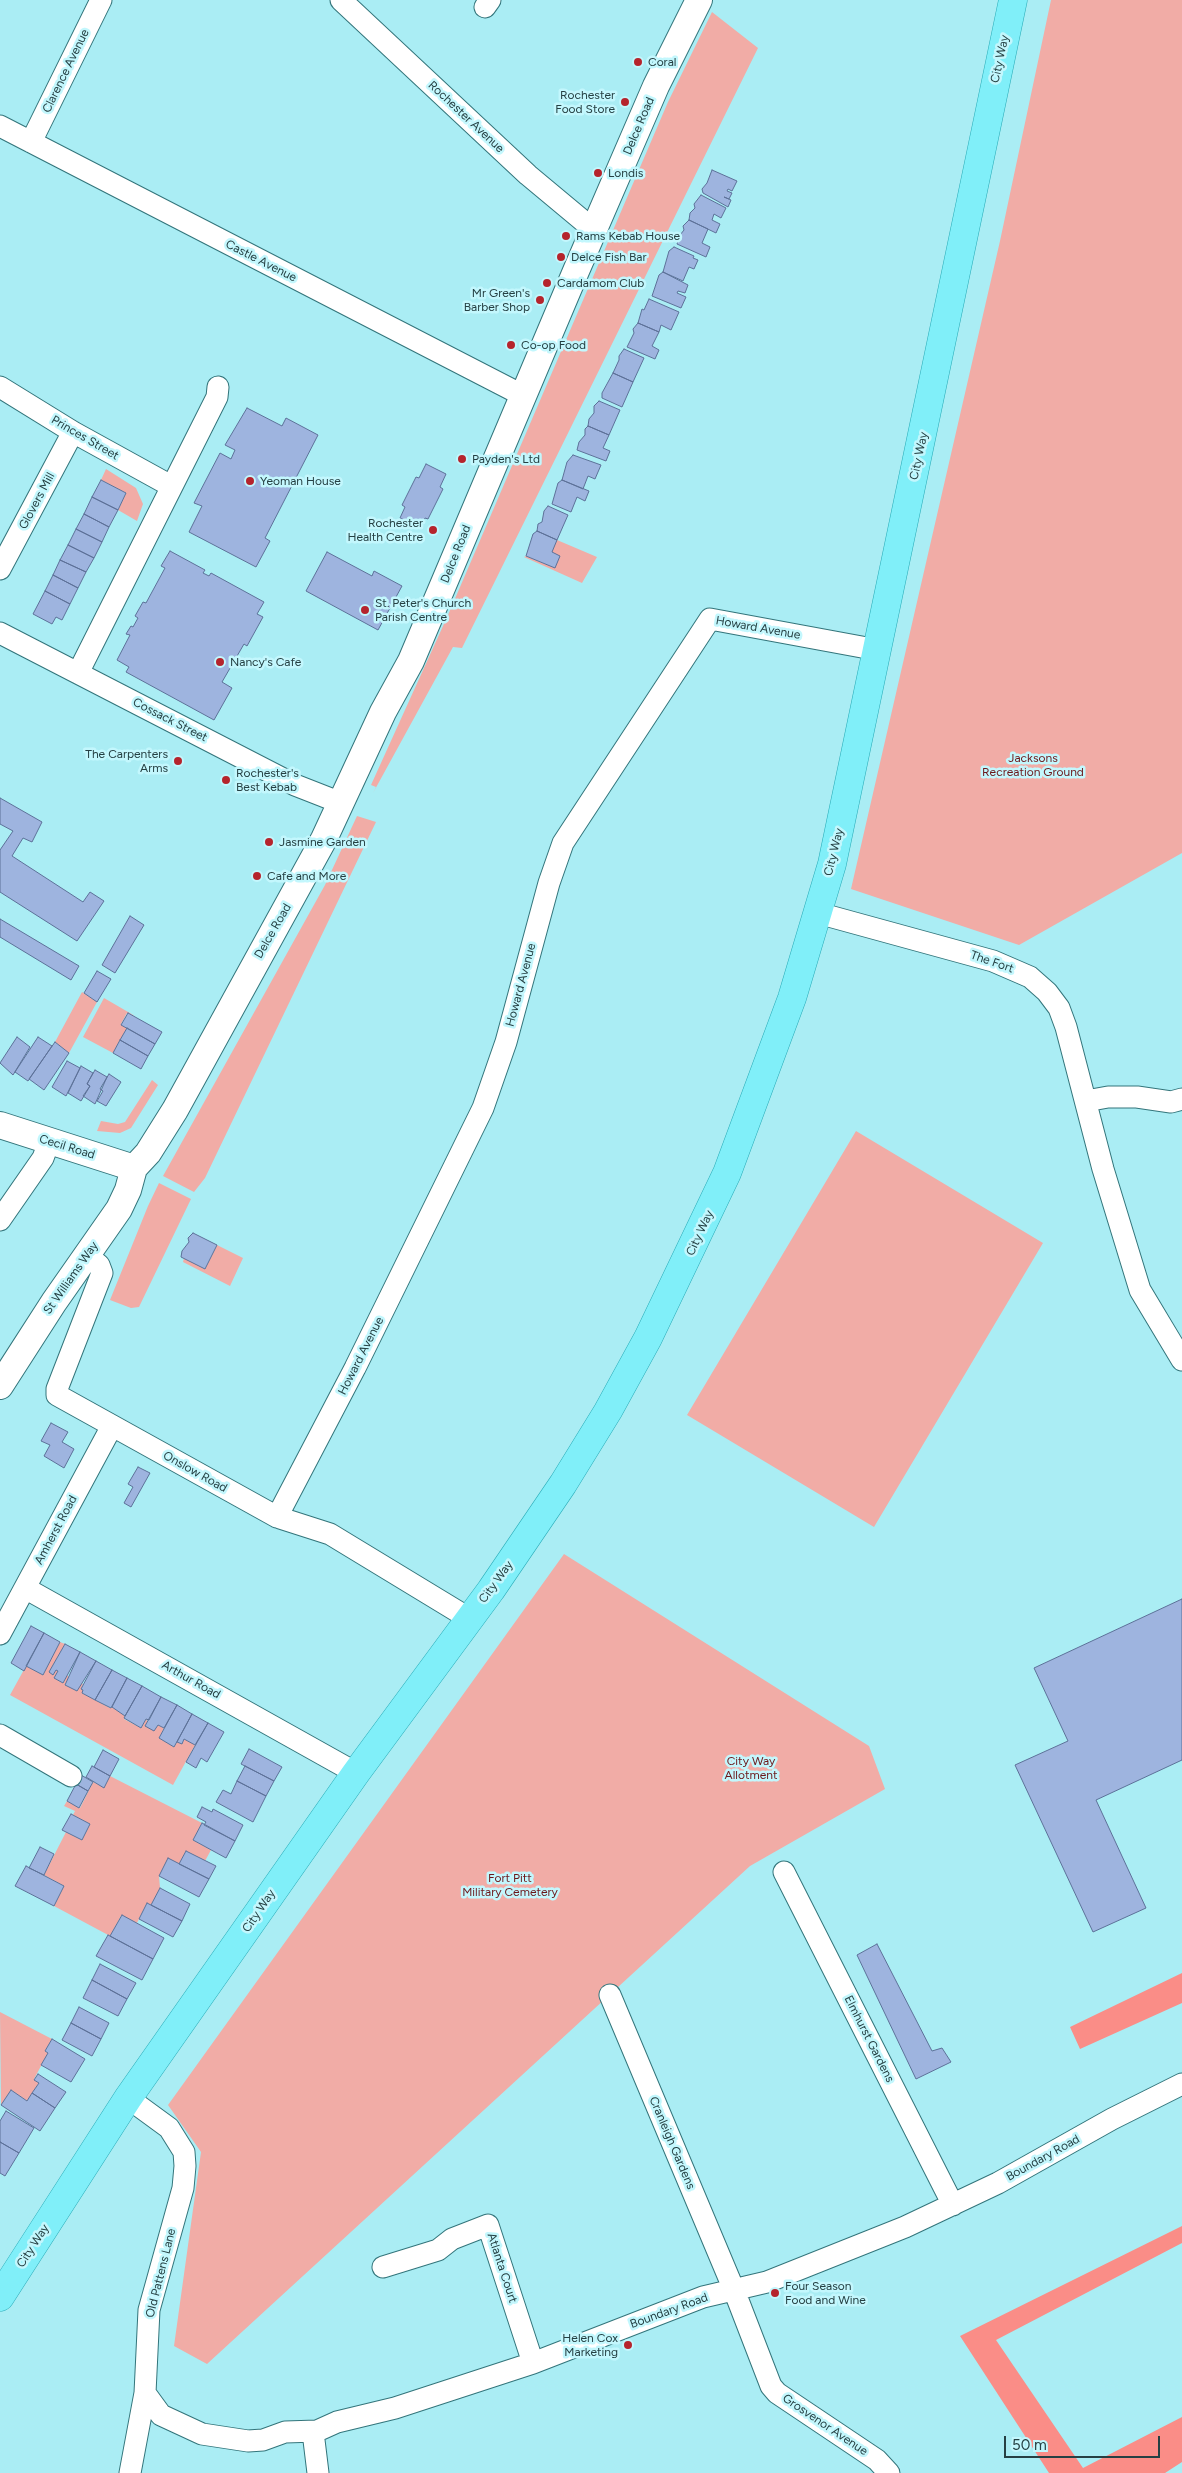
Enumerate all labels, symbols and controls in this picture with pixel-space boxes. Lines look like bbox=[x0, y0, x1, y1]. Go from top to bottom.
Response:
street label: Clarence Avenue bbox=[40, 27, 92, 115]
street label: City Way bbox=[988, 34, 1012, 84]
place label: Coral bbox=[648, 55, 676, 69]
marker: Coral bbox=[632, 56, 644, 68]
street label: Rochester Avenue bbox=[425, 78, 507, 156]
place label: Rochester Food Store bbox=[555, 88, 615, 116]
street label: Delce Road bbox=[620, 95, 658, 157]
marker: Rochester Food Store bbox=[619, 96, 631, 108]
place label: Londis bbox=[608, 166, 643, 180]
marker: Londis bbox=[592, 167, 604, 179]
place label: Rams Kebab House bbox=[576, 229, 680, 243]
marker: Rams Kebab House bbox=[560, 230, 572, 242]
street label: Castle Avenue bbox=[223, 237, 299, 285]
place label: Delce Fish Bar bbox=[571, 250, 647, 264]
marker: Delce Fish Bar bbox=[555, 251, 567, 263]
place label: Cardamom Club bbox=[557, 276, 644, 290]
marker: Cardamom Club bbox=[541, 277, 553, 289]
place label: Mr Green's Barber Shop bbox=[464, 286, 530, 314]
marker: Mr Green's Barber Shop bbox=[534, 294, 546, 306]
place label: Co-op Food bbox=[521, 338, 586, 352]
marker: Co-op Food bbox=[505, 339, 517, 351]
street label: Princes Street bbox=[49, 413, 121, 463]
street label: City Way bbox=[907, 431, 931, 481]
place label: Payden's Ltd bbox=[472, 452, 540, 466]
marker: Payden's Ltd bbox=[456, 453, 468, 465]
street label: Glovers Mill bbox=[16, 470, 58, 532]
place label: Yeoman House bbox=[260, 474, 341, 488]
marker: Yeoman House bbox=[244, 475, 256, 487]
place label: Rochester Health Centre bbox=[347, 516, 423, 544]
street label: Delce Road bbox=[438, 523, 474, 585]
marker: Rochester Health Centre bbox=[427, 524, 439, 536]
place label: St. Peter's Church Parish Centre bbox=[375, 596, 471, 624]
marker: St. Peter's Church Parish Centre bbox=[359, 604, 371, 616]
street label: Howard Avenue bbox=[714, 613, 802, 643]
place label: Nancy's Cafe bbox=[230, 655, 301, 669]
marker: Nancy's Cafe bbox=[214, 656, 226, 668]
street label: Cossack Street bbox=[130, 695, 210, 745]
place label: The Carpenters Arms bbox=[85, 747, 168, 775]
park label: Jacksons Recreation Ground bbox=[982, 751, 1084, 779]
marker: The Carpenters Arms bbox=[172, 755, 184, 767]
place label: Rochester's Best Kebab bbox=[236, 766, 299, 794]
marker: Rochester's Best Kebab bbox=[220, 774, 232, 786]
street label: City Way bbox=[821, 827, 847, 877]
place label: Jasmine Garden bbox=[279, 835, 366, 849]
marker: Jasmine Garden bbox=[263, 836, 275, 848]
place label: Cafe and More bbox=[267, 869, 346, 883]
marker: Cafe and More bbox=[251, 870, 263, 882]
street label: Delce Road bbox=[251, 901, 295, 961]
street label: Howard Avenue bbox=[503, 942, 539, 1028]
street label: The Fort bbox=[968, 948, 1016, 976]
street label: Cecil Road bbox=[37, 1132, 97, 1162]
street label: City Way bbox=[683, 1208, 717, 1258]
street label: St Williams Way bbox=[41, 1239, 101, 1317]
street label: Howard Avenue bbox=[335, 1314, 387, 1398]
street label: Onslow Road bbox=[160, 1448, 230, 1496]
street label: Amherst Road bbox=[32, 1493, 80, 1567]
street label: City Way bbox=[476, 1558, 516, 1606]
street label: Arthur Road bbox=[159, 1658, 223, 1702]
park label: City Way Allotment bbox=[725, 1754, 777, 1782]
park label: Fort Pitt Military Cemetery bbox=[462, 1871, 558, 1899]
street label: City Way bbox=[239, 1887, 279, 1935]
street label: Elmhurst Gardens bbox=[841, 1993, 897, 2085]
street label: Cranleigh Gardens bbox=[646, 2094, 698, 2192]
street label: Boundary Road bbox=[1004, 2132, 1082, 2184]
street label: City Way bbox=[14, 2222, 52, 2270]
street label: Old Pattens Lane bbox=[143, 2227, 179, 2319]
street label: Atlanta Court bbox=[484, 2231, 520, 2305]
place label: Four Season Food and Wine bbox=[785, 2279, 866, 2307]
marker: Four Season Food and Wine bbox=[769, 2287, 781, 2299]
street label: Boundary Road bbox=[628, 2290, 710, 2332]
place label: Helen Cox Marketing bbox=[562, 2331, 618, 2359]
marker: Helen Cox Marketing bbox=[622, 2339, 634, 2351]
street label: Grosvenor Avenue bbox=[780, 2391, 870, 2459]
scale bar bbox=[1007, 2426, 1163, 2458]
text: 50 m bbox=[1012, 2436, 1047, 2454]

